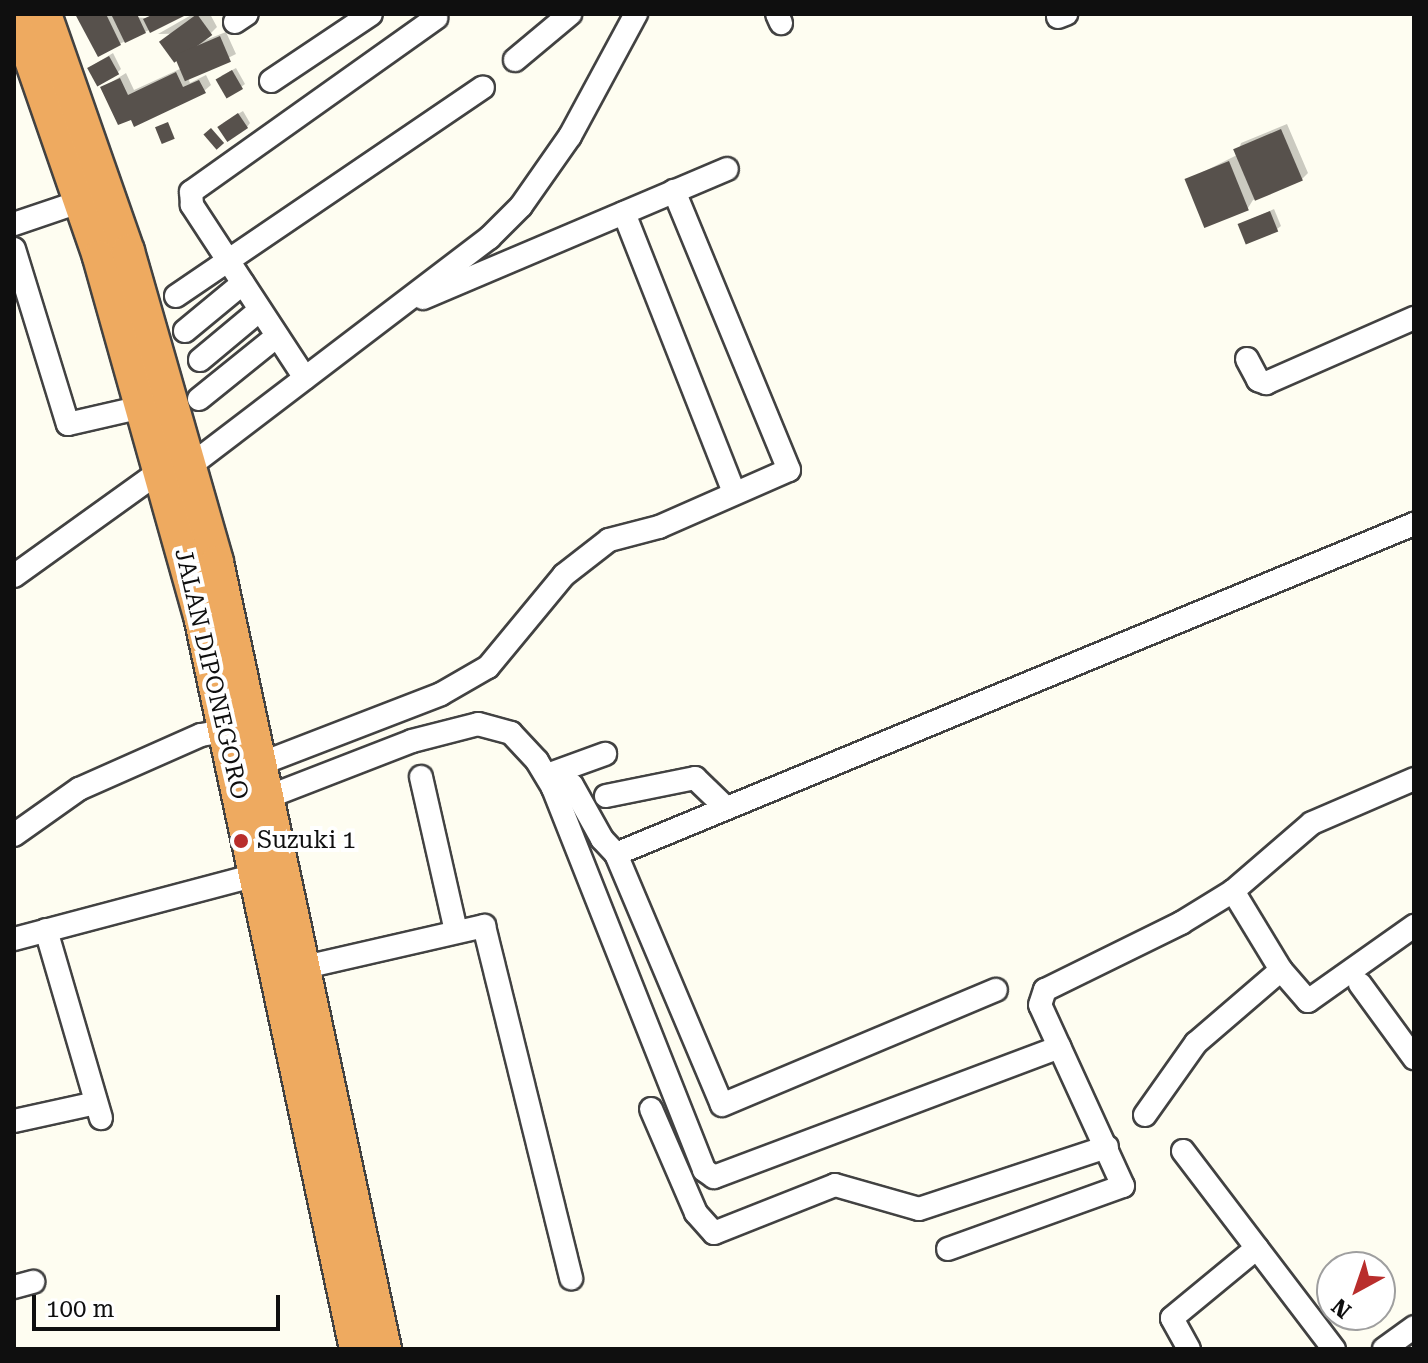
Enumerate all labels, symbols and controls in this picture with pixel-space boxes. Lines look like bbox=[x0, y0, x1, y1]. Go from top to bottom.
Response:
street label: JALAN DIPONEGORO bbox=[168, 546, 254, 802]
place label: Suzuki 1 bbox=[257, 827, 356, 855]
marker: Suzuki 1 bbox=[232, 832, 250, 850]
north arrow bbox=[1316, 1251, 1396, 1331]
scale bar bbox=[36, 1279, 284, 1329]
text: N bbox=[1327, 1293, 1356, 1323]
text: 100 m bbox=[46, 1295, 114, 1323]

